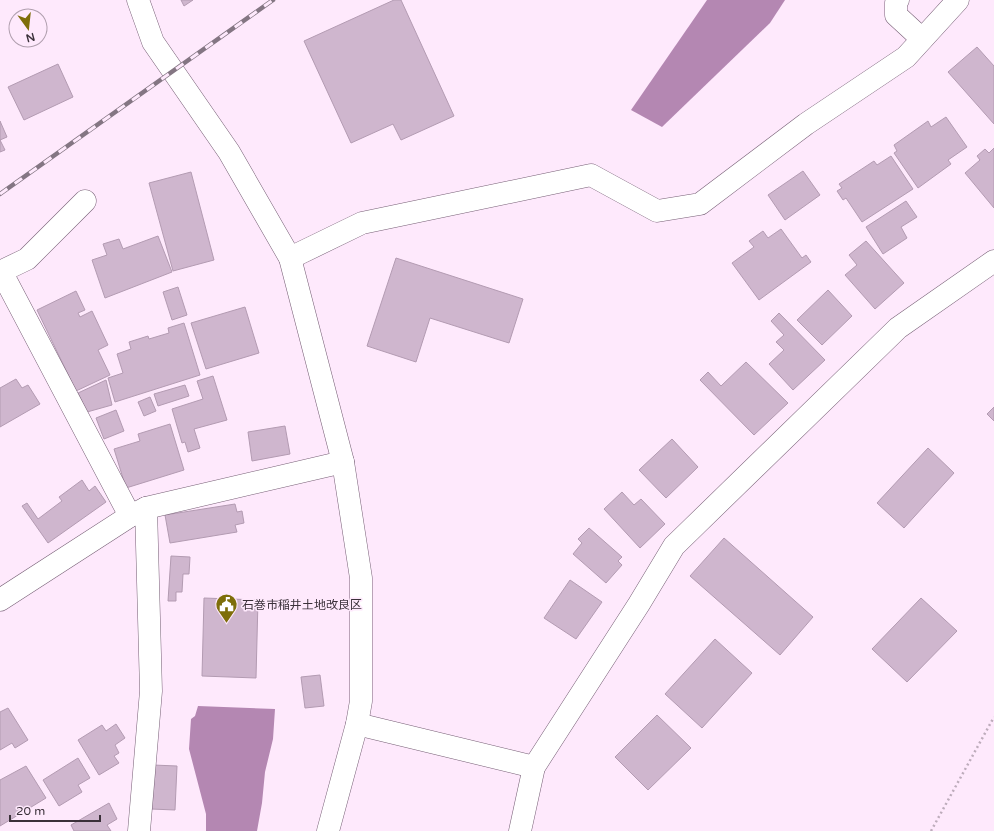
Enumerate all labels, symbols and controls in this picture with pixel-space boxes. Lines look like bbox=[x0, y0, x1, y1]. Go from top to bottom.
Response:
north arrow bbox=[8, 8, 48, 48]
text: N bbox=[25, 30, 36, 45]
public building icon: 石巻市稲井土地改良区 bbox=[214, 592, 240, 625]
place label: 石巻市稲井土地改良区 bbox=[242, 598, 362, 612]
scale bar bbox=[10, 797, 100, 823]
text: 20 m bbox=[16, 804, 45, 818]

